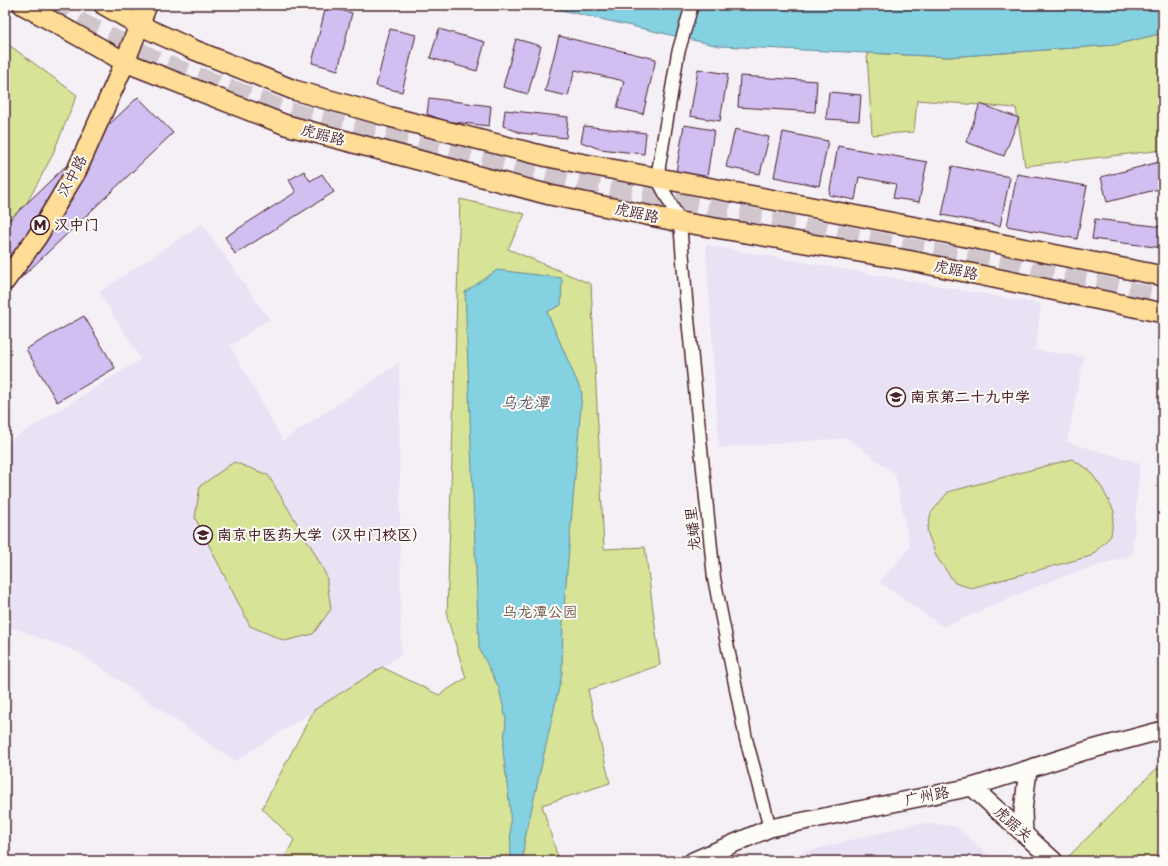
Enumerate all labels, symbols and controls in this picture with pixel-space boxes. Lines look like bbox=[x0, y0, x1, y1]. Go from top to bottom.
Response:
street label: 虎踞路 bbox=[299, 120, 347, 150]
street label: 汉中路 bbox=[53, 152, 91, 200]
street label: 虎踞路 bbox=[613, 200, 661, 226]
metro station icon: 汉中门 bbox=[29, 214, 51, 236]
place label: 汉中门 bbox=[54, 216, 99, 234]
street label: 虎踞路 bbox=[932, 257, 980, 283]
school or university icon: 南京第二十九中学 bbox=[885, 386, 907, 408]
place label: 南京第二十九中学 bbox=[910, 388, 1030, 406]
water label: 乌龙潭 bbox=[501, 394, 551, 412]
street label: 龙蟠里 bbox=[682, 506, 704, 552]
school or university icon: 南京中医药大学（汉中门校区） bbox=[192, 524, 214, 546]
place label: 南京中医药大学（汉中门校区） bbox=[217, 526, 427, 544]
park label: 乌龙潭公园 bbox=[502, 603, 578, 621]
street label: 广州路 bbox=[903, 783, 951, 809]
street label: 虎踞关 bbox=[990, 802, 1036, 846]

